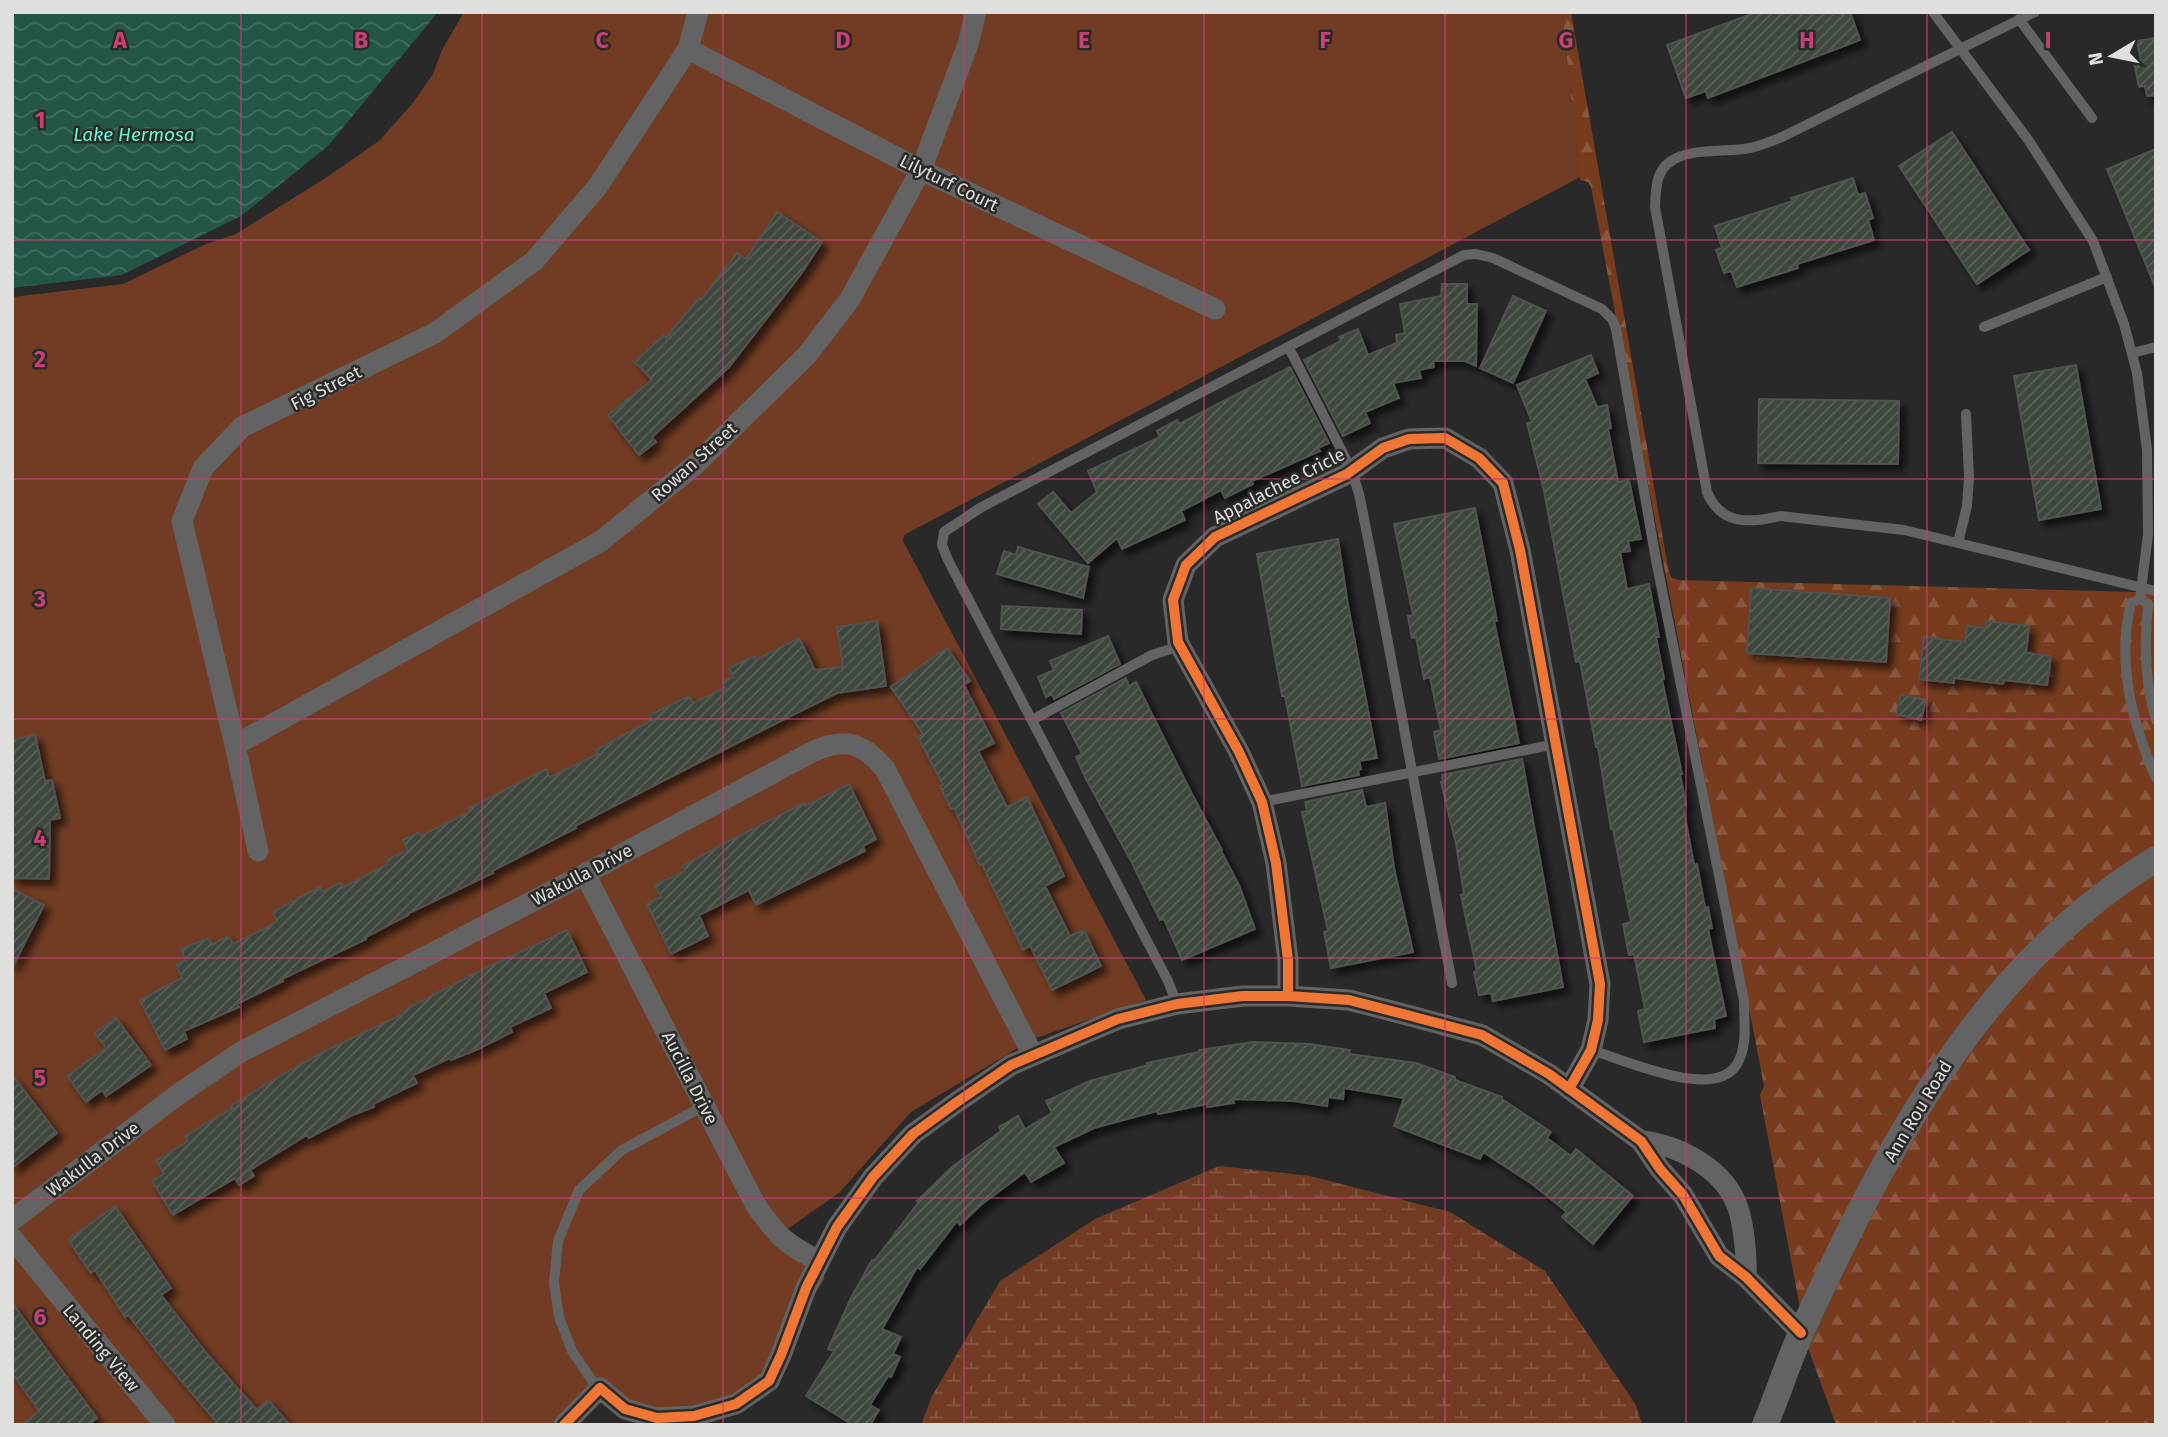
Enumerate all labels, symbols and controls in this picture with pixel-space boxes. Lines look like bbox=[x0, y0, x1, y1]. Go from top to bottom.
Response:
north arrow bbox=[2077, 21, 2147, 91]
text: A bbox=[112, 26, 127, 54]
text: B bbox=[354, 26, 368, 54]
text: C bbox=[595, 26, 609, 54]
text: D bbox=[836, 26, 851, 54]
text: E bbox=[1078, 26, 1090, 54]
text: F bbox=[1319, 26, 1331, 54]
text: G bbox=[1559, 26, 1573, 54]
text: H bbox=[1799, 26, 1815, 54]
text: I bbox=[2045, 26, 2051, 54]
text: N bbox=[2083, 51, 2108, 67]
text: 1 bbox=[35, 106, 45, 134]
water label: Lake Hermosa bbox=[73, 123, 195, 146]
street label: Lilyturf Court bbox=[896, 150, 1002, 217]
text: 2 bbox=[34, 345, 46, 373]
street label: Fig Street bbox=[287, 361, 365, 415]
street label: Rowan Street bbox=[647, 417, 742, 506]
street label: Appalachee Cricle bbox=[1209, 443, 1349, 529]
text: 3 bbox=[33, 585, 46, 613]
text: 4 bbox=[34, 824, 47, 852]
street label: Wakulla Drive bbox=[528, 839, 636, 911]
street label: Aucilla Drive bbox=[657, 1028, 723, 1128]
street label: Ann Rou Road bbox=[1879, 1056, 1957, 1166]
text: 5 bbox=[34, 1064, 46, 1092]
street label: Wakulla Drive bbox=[42, 1117, 144, 1201]
street label: Landing View bbox=[58, 1300, 144, 1396]
text: 6 bbox=[34, 1303, 47, 1331]

